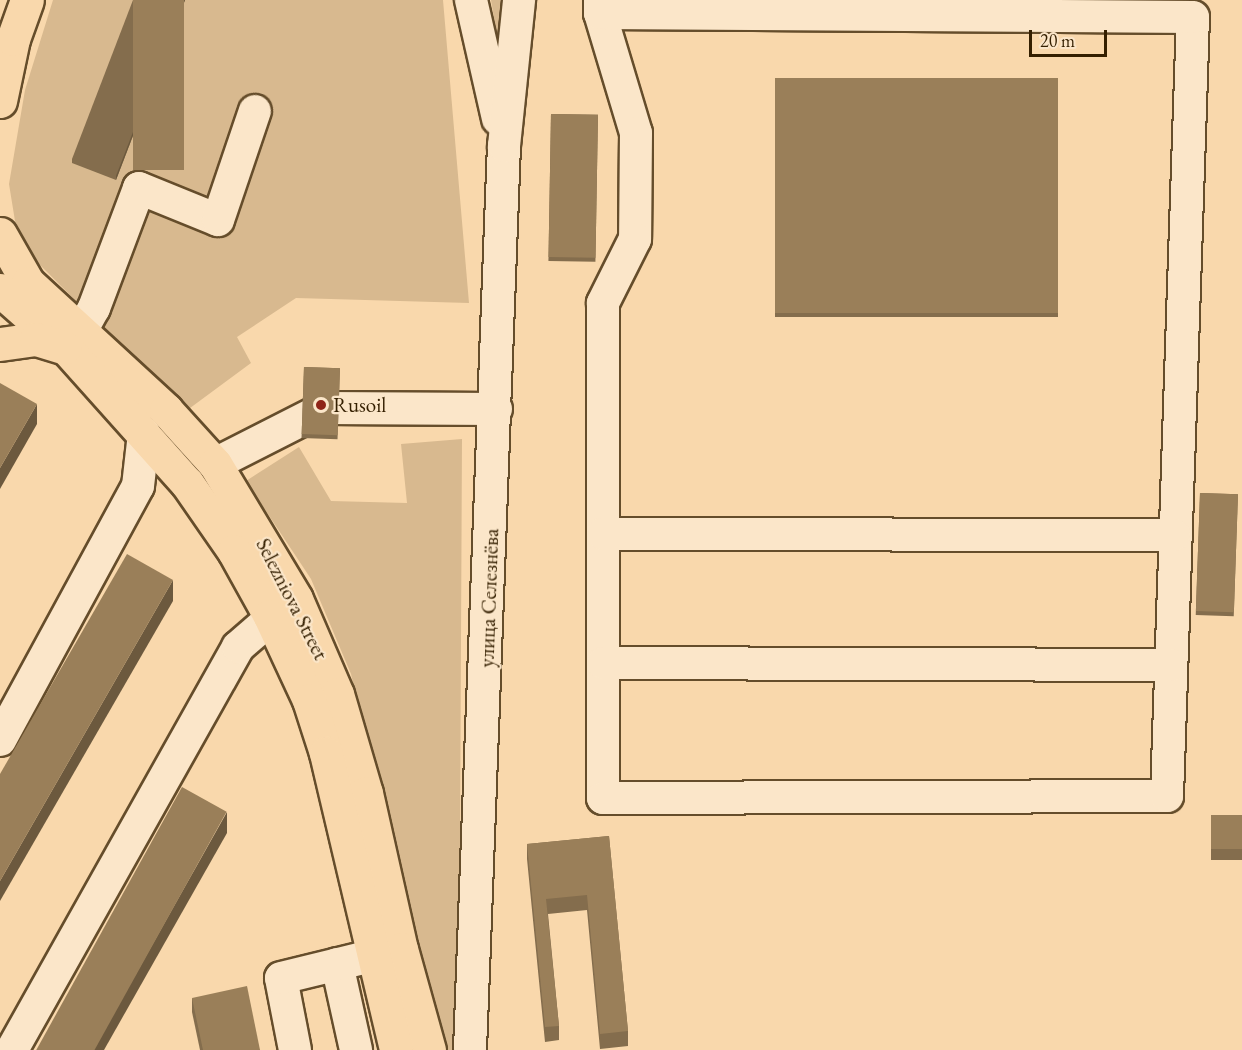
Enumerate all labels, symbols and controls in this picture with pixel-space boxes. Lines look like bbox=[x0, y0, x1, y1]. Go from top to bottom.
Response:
scale bar bbox=[1032, 18, 1110, 56]
text: 20 m bbox=[1040, 29, 1075, 52]
place label: Rusoil bbox=[333, 392, 386, 418]
marker: Rusoil bbox=[314, 398, 328, 412]
street label: улица Селезнёва bbox=[474, 528, 504, 668]
street label: Selezniova Street bbox=[251, 534, 333, 664]

